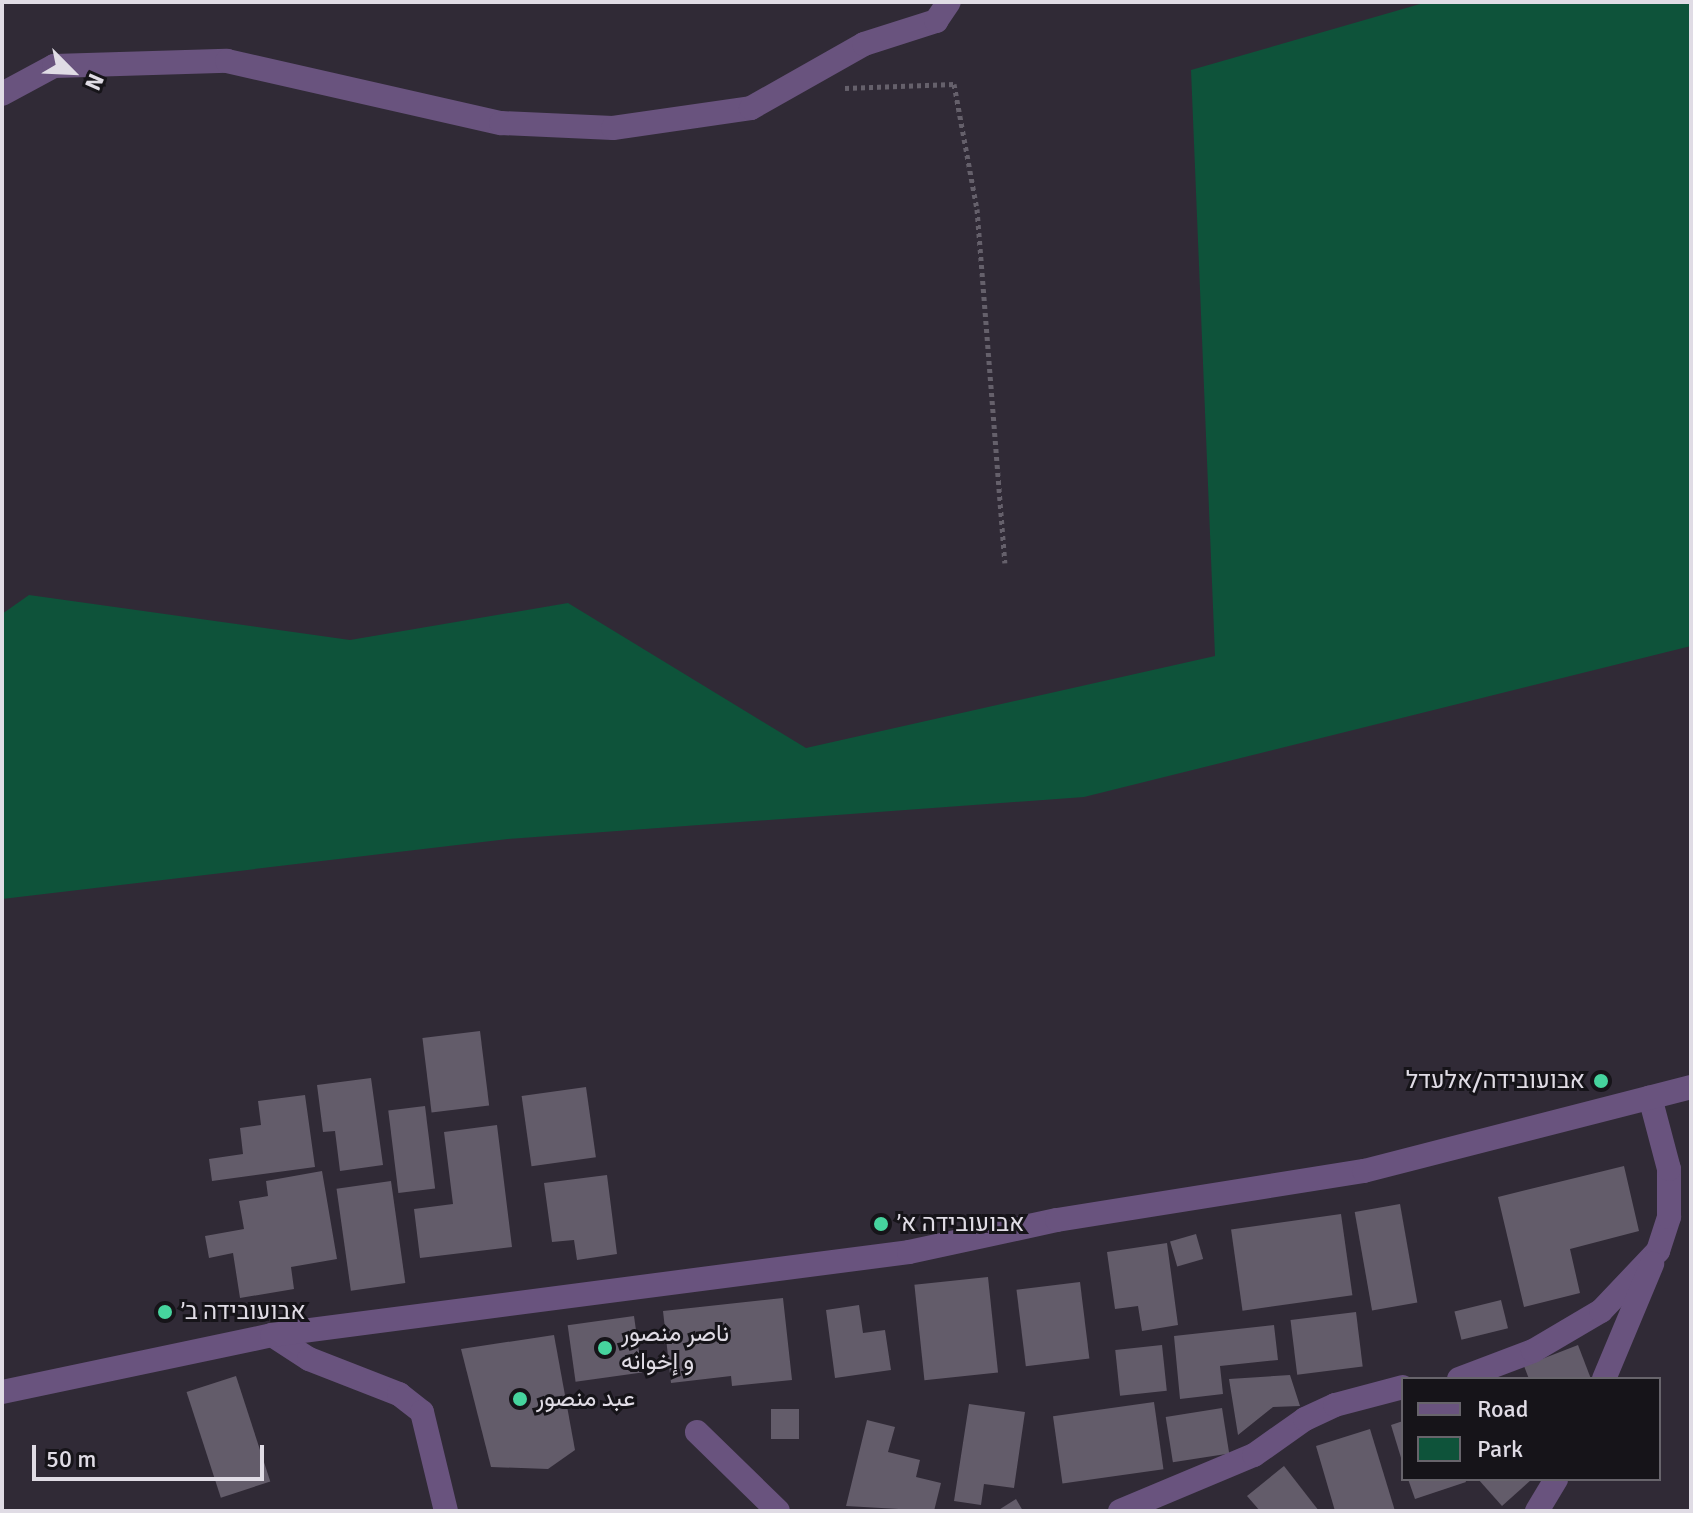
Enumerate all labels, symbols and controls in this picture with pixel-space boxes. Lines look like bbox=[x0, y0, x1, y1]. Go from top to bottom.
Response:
north arrow bbox=[32, 32, 112, 112]
text: N bbox=[79, 69, 110, 94]
place label: אבועובידה/אלעדל bbox=[1406, 1067, 1585, 1095]
marker: אבועובידה/אלעדל bbox=[1592, 1072, 1610, 1090]
place label: אבועובידה א׳ bbox=[897, 1210, 1024, 1238]
marker: אבועובידה א׳ bbox=[872, 1215, 890, 1233]
place label: אבועובידה ב׳ bbox=[181, 1298, 306, 1326]
marker: אבועובידה ב׳ bbox=[156, 1303, 174, 1321]
place label: ناصر منصور و إخوانه bbox=[621, 1320, 729, 1376]
marker: ناصر منصور و إخوانه bbox=[596, 1339, 614, 1357]
legend bbox=[1401, 1377, 1661, 1481]
place label: عبد منصور bbox=[536, 1385, 635, 1413]
marker: عبد منصور bbox=[511, 1390, 529, 1408]
text: Road bbox=[1477, 1394, 1528, 1424]
scale bar bbox=[36, 1429, 268, 1479]
text: Park bbox=[1477, 1434, 1523, 1464]
text: 50 m bbox=[46, 1444, 96, 1474]

